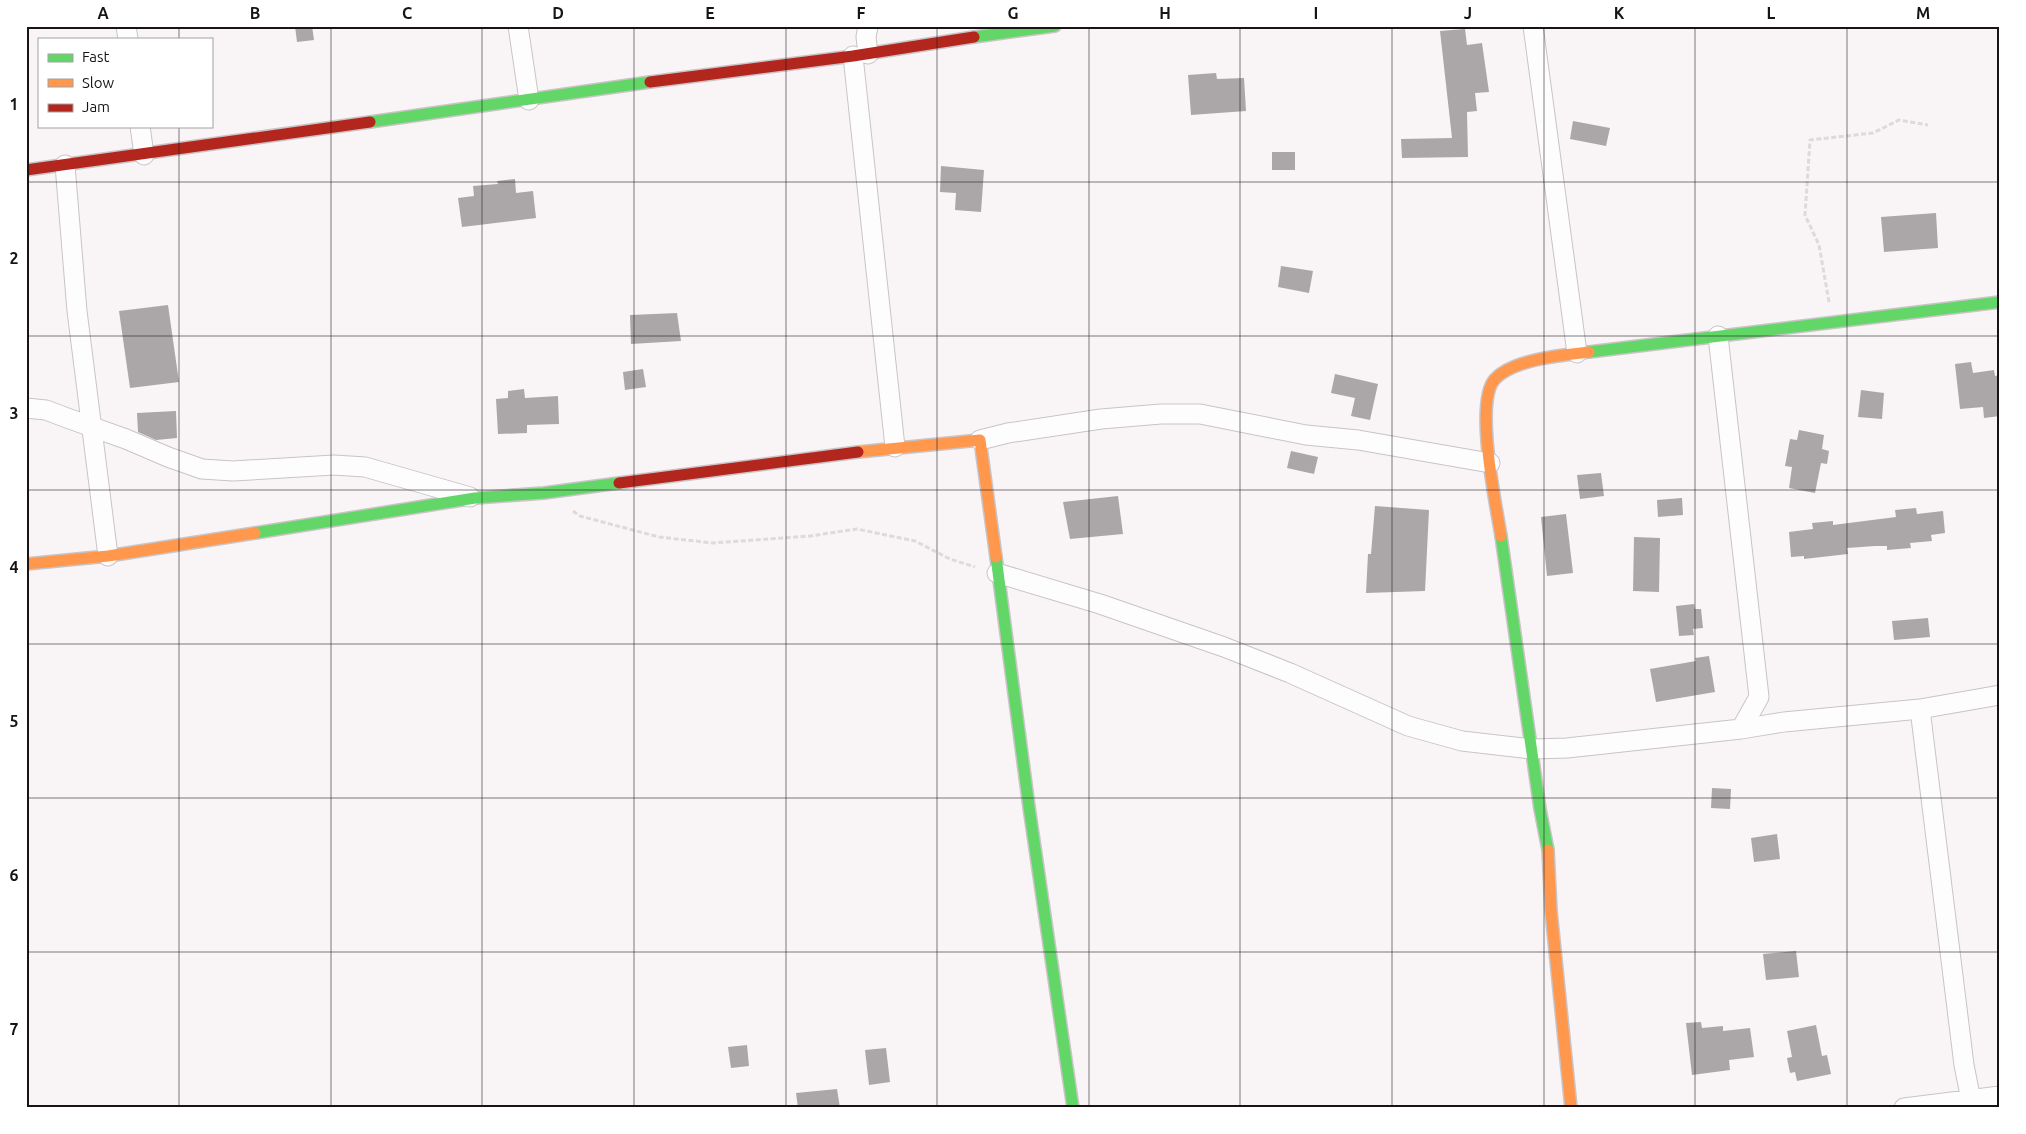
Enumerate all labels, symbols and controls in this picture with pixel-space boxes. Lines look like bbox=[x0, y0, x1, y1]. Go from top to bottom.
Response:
text: A bbox=[97, 4, 109, 22]
text: B bbox=[250, 4, 260, 22]
text: C bbox=[402, 4, 412, 22]
text: D bbox=[552, 4, 564, 22]
text: E bbox=[705, 4, 715, 22]
text: F bbox=[857, 4, 866, 22]
text: G bbox=[1007, 4, 1019, 22]
text: H bbox=[1159, 4, 1171, 22]
text: I bbox=[1314, 4, 1318, 22]
text: J bbox=[1464, 4, 1472, 22]
text: K bbox=[1614, 4, 1625, 22]
text: L bbox=[1767, 4, 1776, 22]
text: M bbox=[1916, 4, 1930, 22]
legend bbox=[38, 38, 212, 128]
text: Fast bbox=[82, 48, 110, 65]
text: Slow bbox=[82, 74, 115, 91]
text: 1 bbox=[9, 95, 19, 113]
text: Jam bbox=[82, 98, 110, 115]
text: 2 bbox=[9, 249, 19, 267]
text: 3 bbox=[9, 404, 19, 422]
text: 4 bbox=[9, 558, 19, 576]
text: 5 bbox=[9, 712, 19, 730]
text: 6 bbox=[9, 866, 19, 884]
text: 7 bbox=[9, 1020, 19, 1038]

